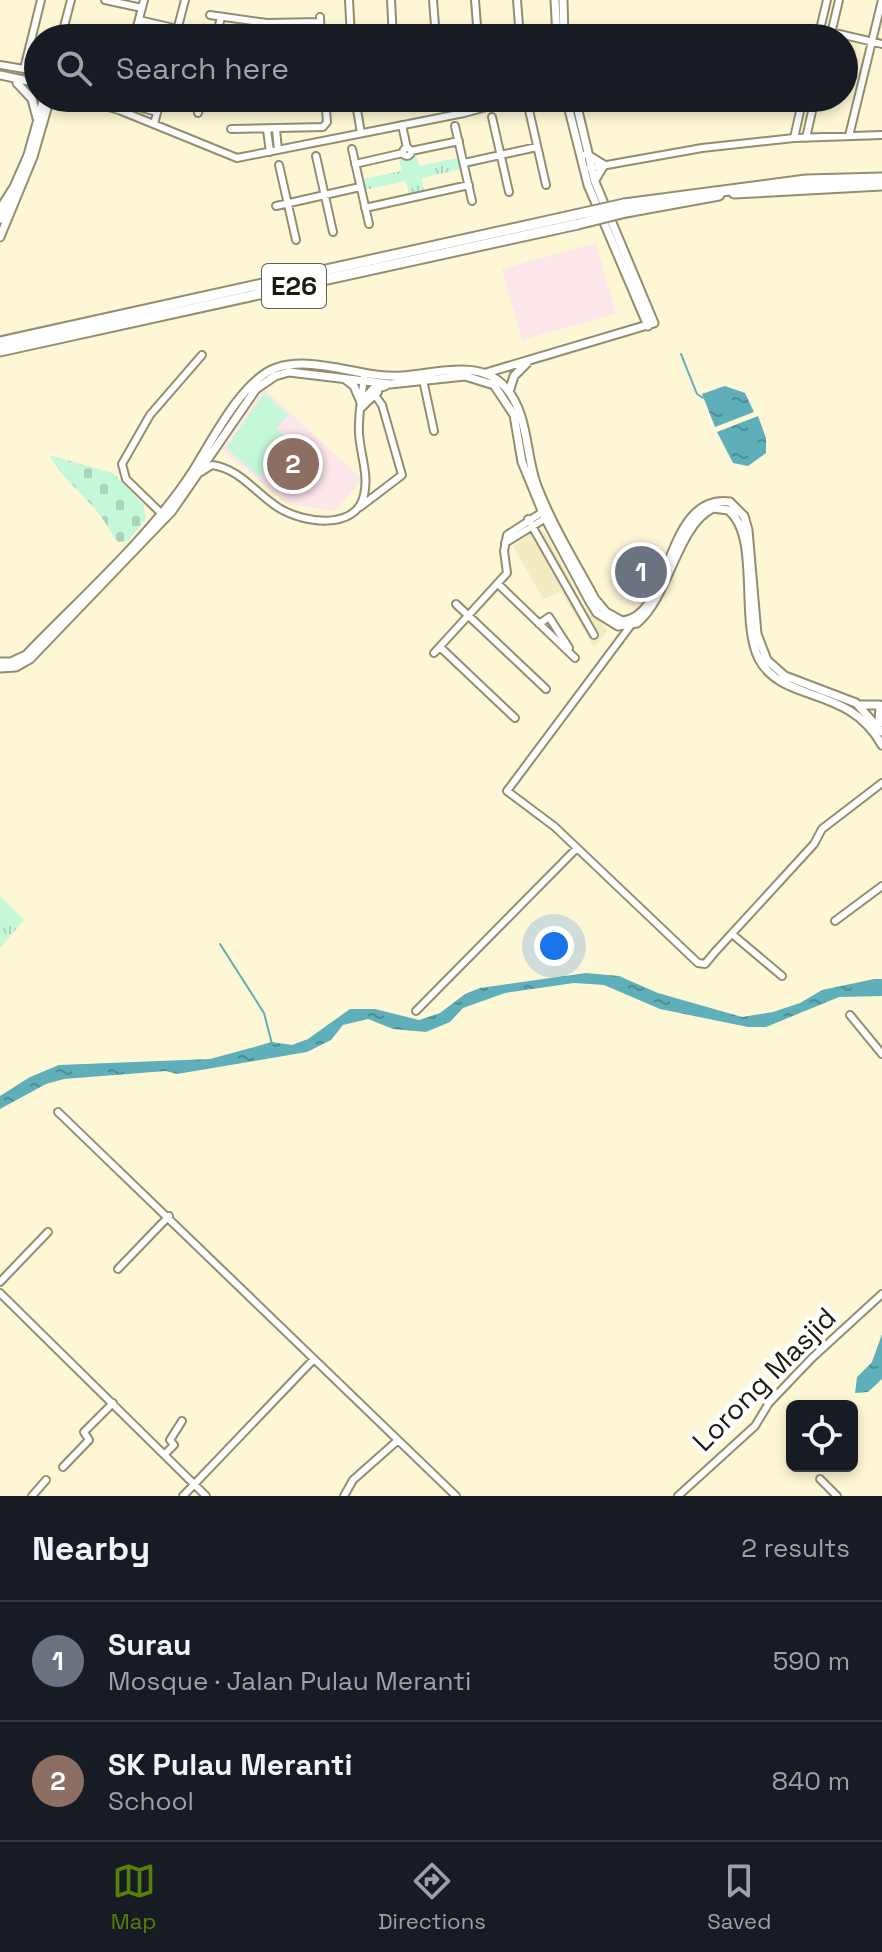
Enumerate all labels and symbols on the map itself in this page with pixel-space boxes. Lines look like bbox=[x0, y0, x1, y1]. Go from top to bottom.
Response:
road number: E26 bbox=[262, 264, 326, 308]
pin: 2 bbox=[267, 434, 319, 494]
pin: 1 bbox=[615, 542, 667, 602]
your location bbox=[534, 926, 574, 966]
street label: Lorong Masjid bbox=[684, 1299, 844, 1459]

